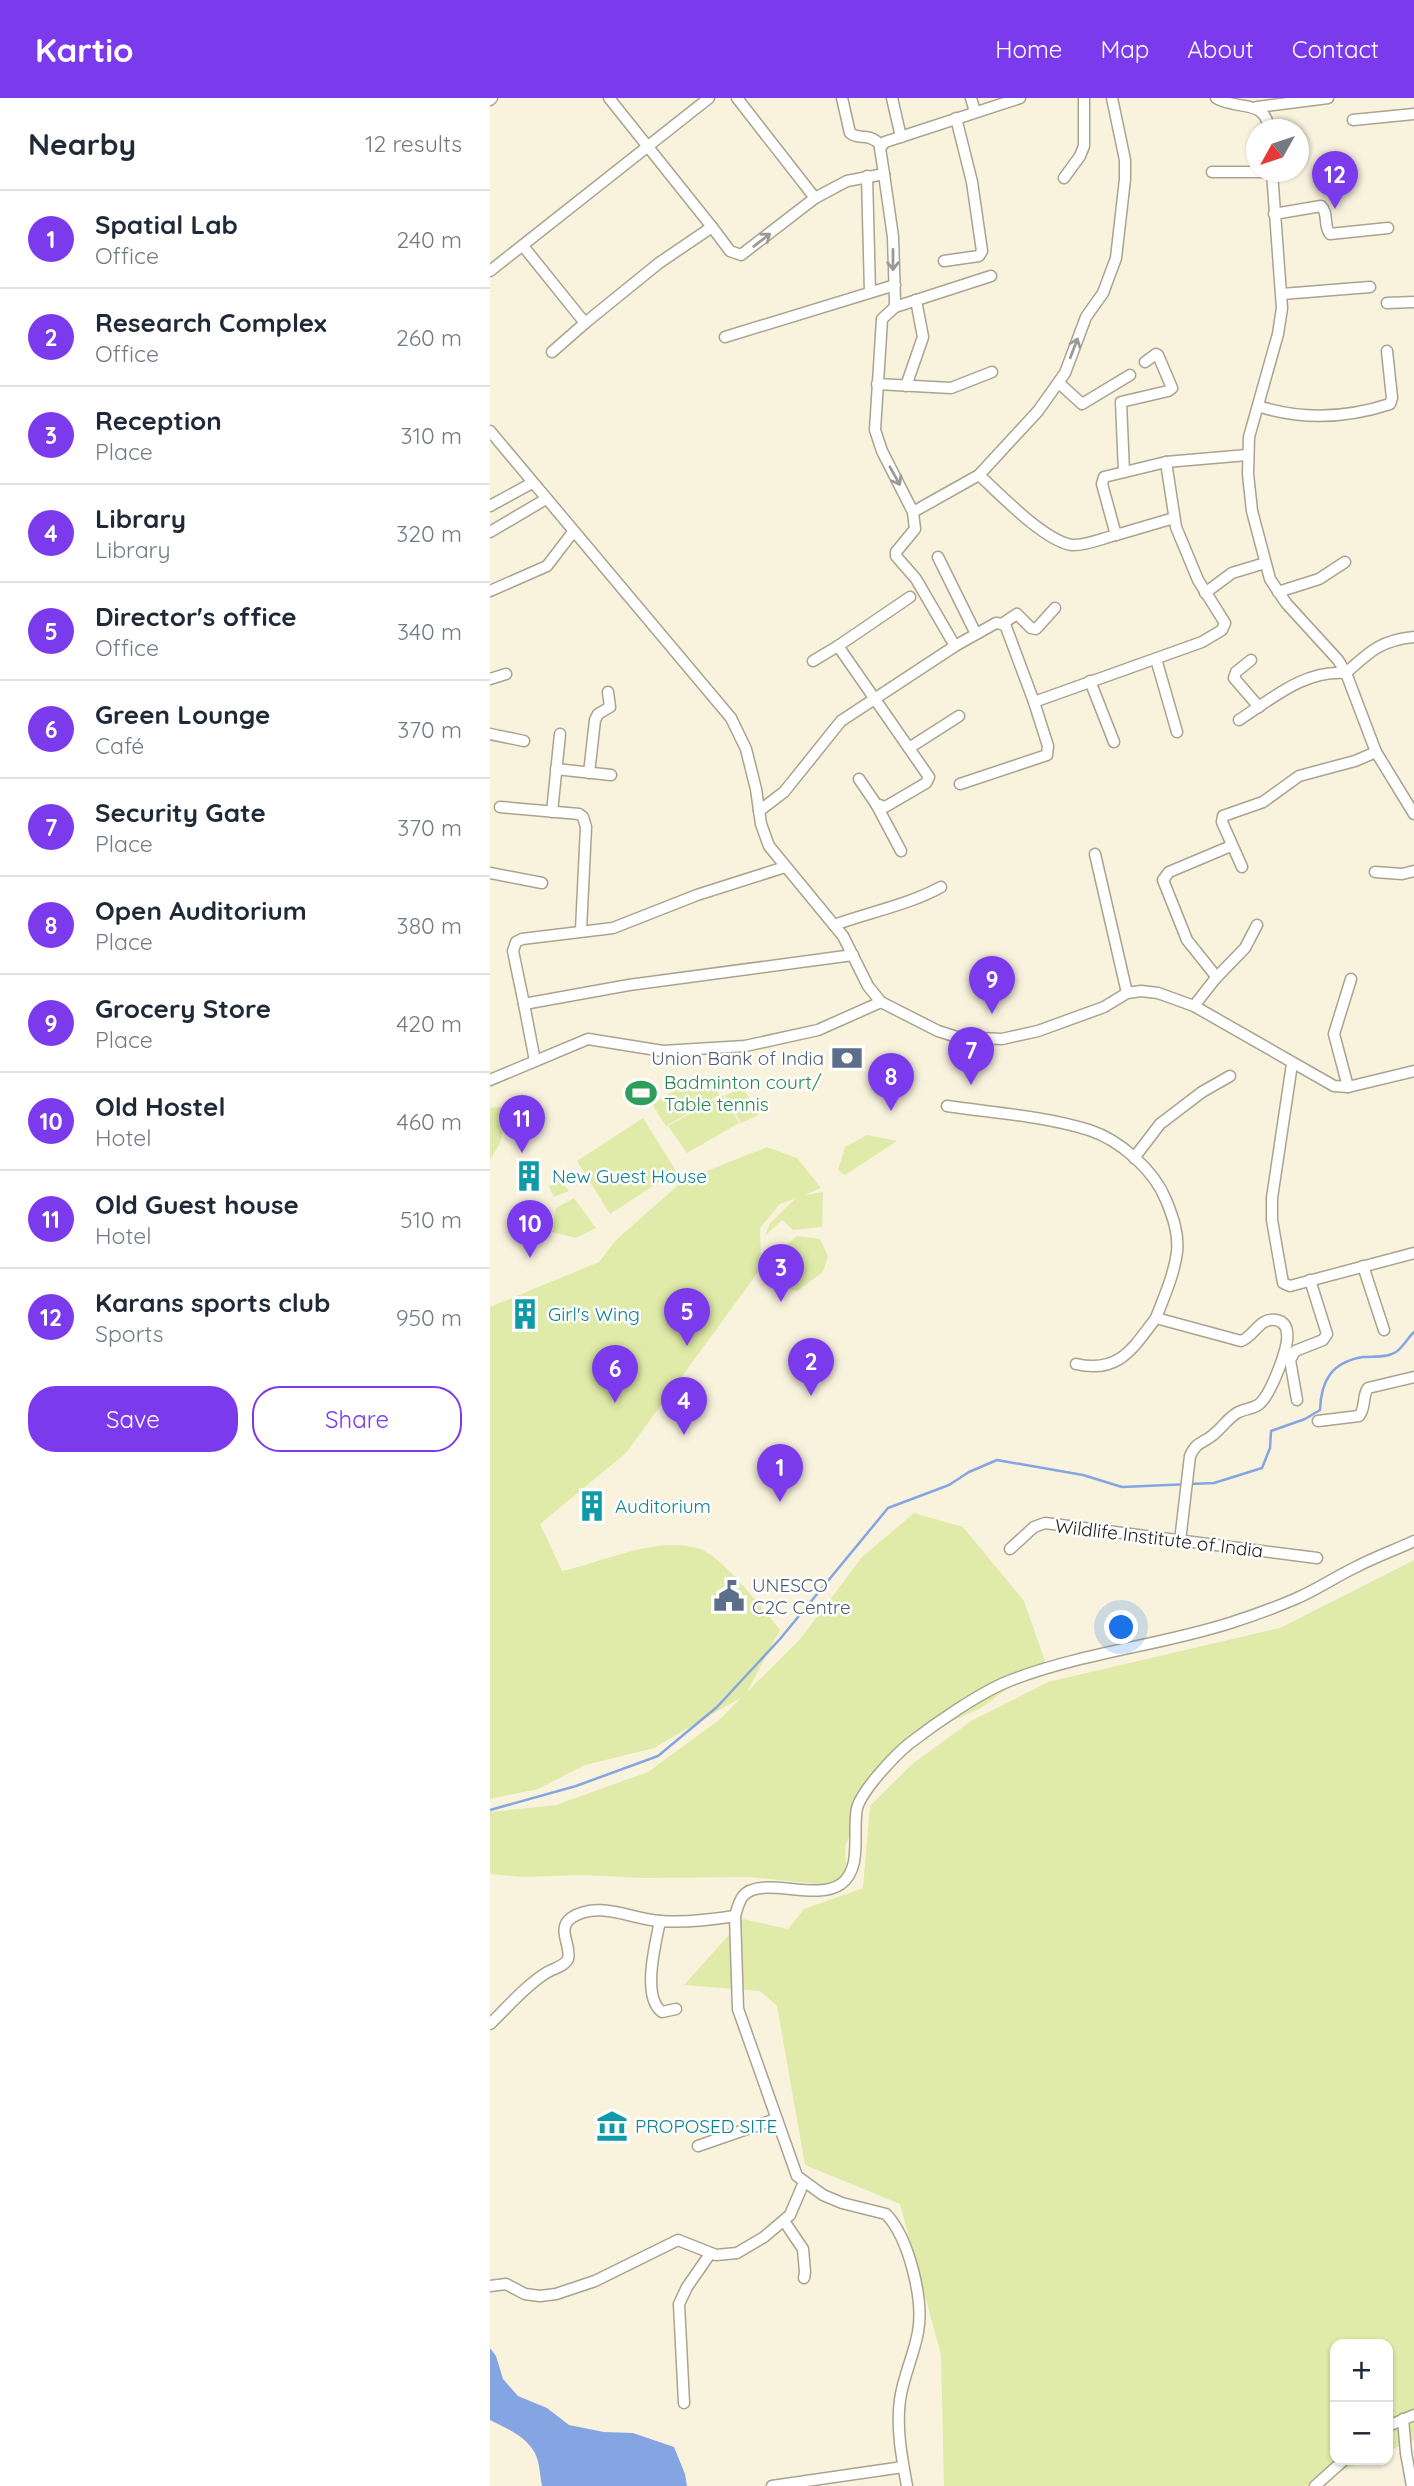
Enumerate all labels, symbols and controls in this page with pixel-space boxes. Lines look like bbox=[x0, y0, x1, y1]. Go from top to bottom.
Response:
text: Kartio bbox=[35, 29, 134, 70]
text: Home bbox=[995, 34, 1062, 64]
text: Map bbox=[1100, 34, 1149, 64]
text: About bbox=[1187, 34, 1254, 64]
text: Contact bbox=[1292, 34, 1379, 64]
north arrow bbox=[1246, 119, 1309, 182]
text: Nearby bbox=[28, 125, 136, 163]
text: 12 results bbox=[365, 129, 462, 158]
pin: 12 bbox=[1312, 151, 1358, 209]
text: Spatial Lab bbox=[95, 208, 238, 241]
text: 1 bbox=[47, 225, 55, 254]
text: 240 m bbox=[397, 225, 462, 254]
one-way arrow bbox=[752, 233, 771, 248]
text: Office bbox=[95, 241, 159, 270]
one-way arrow bbox=[886, 248, 900, 271]
text: Research Complex bbox=[95, 306, 327, 339]
text: 2 bbox=[44, 323, 58, 352]
text: 260 m bbox=[396, 323, 462, 352]
one-way arrow bbox=[1069, 337, 1082, 359]
text: Office bbox=[95, 339, 159, 368]
text: Reception bbox=[95, 404, 222, 437]
text: 3 bbox=[45, 421, 57, 450]
text: 310 m bbox=[400, 421, 462, 450]
text: Place bbox=[95, 437, 153, 466]
one-way arrow bbox=[889, 465, 903, 485]
text: Library bbox=[95, 502, 186, 535]
text: 4 bbox=[44, 519, 58, 548]
text: 320 m bbox=[396, 519, 462, 548]
text: Library bbox=[95, 535, 171, 564]
text: Director's office bbox=[95, 600, 297, 633]
text: 5 bbox=[44, 617, 58, 646]
text: 340 m bbox=[397, 617, 462, 646]
text: Office bbox=[95, 633, 159, 662]
text: Green Lounge bbox=[95, 698, 270, 731]
text: 6 bbox=[45, 715, 57, 744]
text: 370 m bbox=[397, 715, 462, 744]
text: Café bbox=[95, 731, 144, 760]
text: Security Gate bbox=[95, 796, 266, 829]
text: 7 bbox=[45, 813, 57, 842]
text: 370 m bbox=[397, 813, 462, 842]
text: Place bbox=[95, 829, 153, 858]
text: Open Auditorium bbox=[95, 894, 307, 927]
text: 8 bbox=[45, 911, 57, 940]
text: 380 m bbox=[397, 911, 462, 940]
text: Place bbox=[95, 927, 153, 956]
pin: 9 bbox=[969, 956, 1015, 1014]
text: Grocery Store bbox=[95, 992, 271, 1025]
text: 9 bbox=[44, 1009, 58, 1038]
text: 420 m bbox=[396, 1009, 462, 1038]
text: Place bbox=[95, 1025, 153, 1054]
pin: 7 bbox=[948, 1027, 994, 1085]
bank icon: Union Bank of India bbox=[830, 1041, 864, 1075]
place label: Union Bank of India bbox=[651, 1046, 824, 1070]
pin: 8 bbox=[868, 1053, 914, 1111]
place label: Badminton court/ Table tennis bbox=[664, 1070, 822, 1116]
sports icon: Badminton court/ Table tennis bbox=[624, 1076, 658, 1110]
text: Old Hostel bbox=[95, 1090, 225, 1123]
pin: 11 bbox=[499, 1095, 545, 1153]
text: 10 bbox=[39, 1107, 63, 1136]
text: 460 m bbox=[397, 1107, 462, 1136]
text: Hotel bbox=[95, 1123, 151, 1152]
building icon: New Guest House bbox=[512, 1159, 546, 1193]
place label: New Guest House bbox=[552, 1164, 707, 1188]
text: Old Guest house bbox=[95, 1188, 299, 1221]
pin: 10 bbox=[507, 1200, 553, 1258]
text: 11 bbox=[42, 1205, 60, 1234]
text: 510 m bbox=[400, 1205, 462, 1234]
text: Hotel bbox=[95, 1221, 151, 1250]
pin: 3 bbox=[758, 1244, 804, 1302]
text: Karans sports club bbox=[95, 1286, 330, 1319]
pin: 5 bbox=[664, 1288, 710, 1346]
building icon: Girl's Wing bbox=[508, 1297, 542, 1331]
place label: Girl's Wing bbox=[548, 1302, 640, 1326]
text: 12 bbox=[40, 1303, 62, 1332]
text: 950 m bbox=[396, 1303, 462, 1332]
text: Sports bbox=[95, 1319, 164, 1348]
pin: 2 bbox=[788, 1338, 834, 1396]
pin: 6 bbox=[592, 1345, 638, 1403]
pin: 4 bbox=[661, 1377, 707, 1435]
button: Save bbox=[28, 1386, 238, 1452]
button: Share bbox=[252, 1386, 462, 1452]
pin: 1 bbox=[757, 1444, 803, 1502]
building icon: Auditorium bbox=[575, 1489, 609, 1523]
place label: Auditorium bbox=[615, 1494, 711, 1518]
street label: Wildlife Institute of India bbox=[1054, 1513, 1264, 1563]
place label: UNESCO C2C Centre bbox=[752, 1573, 851, 1619]
public building icon: UNESCO C2C Centre bbox=[712, 1579, 746, 1613]
your location bbox=[1104, 1610, 1138, 1644]
museum icon: PROPOSED SITE bbox=[595, 2109, 629, 2143]
place label: PROPOSED SITE bbox=[635, 2114, 777, 2138]
map controls bbox=[1330, 2339, 1393, 2465]
button: + bbox=[1330, 2339, 1393, 2402]
button: − bbox=[1330, 2402, 1393, 2465]

